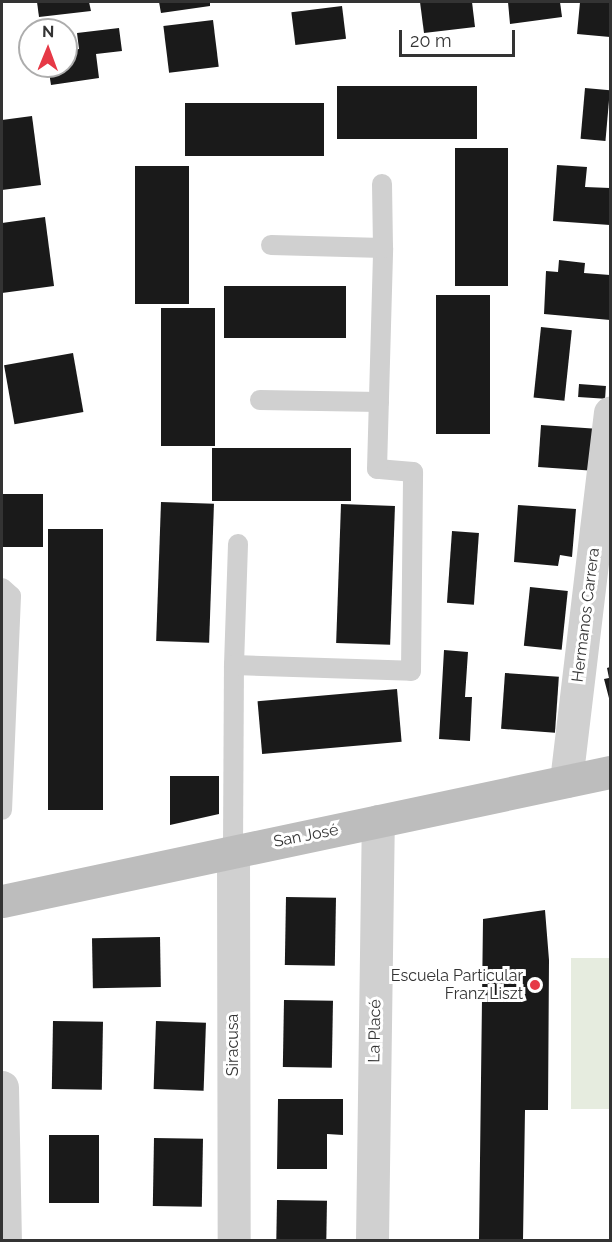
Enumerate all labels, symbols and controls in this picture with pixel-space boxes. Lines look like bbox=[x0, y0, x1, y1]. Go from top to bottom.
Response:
north arrow bbox=[18, 18, 78, 78]
scale bar bbox=[402, 18, 518, 56]
text: N bbox=[42, 22, 55, 41]
text: 20 m bbox=[410, 30, 452, 51]
street label: Hermanos Carrera bbox=[568, 547, 604, 683]
street label: San José bbox=[272, 820, 340, 852]
place label: Escuela Particular Franz Liszt bbox=[391, 966, 523, 1004]
marker: Escuela Particular Franz Liszt bbox=[528, 978, 542, 992]
street label: La Placé bbox=[365, 999, 385, 1063]
street label: Siracusa bbox=[223, 1014, 243, 1076]

